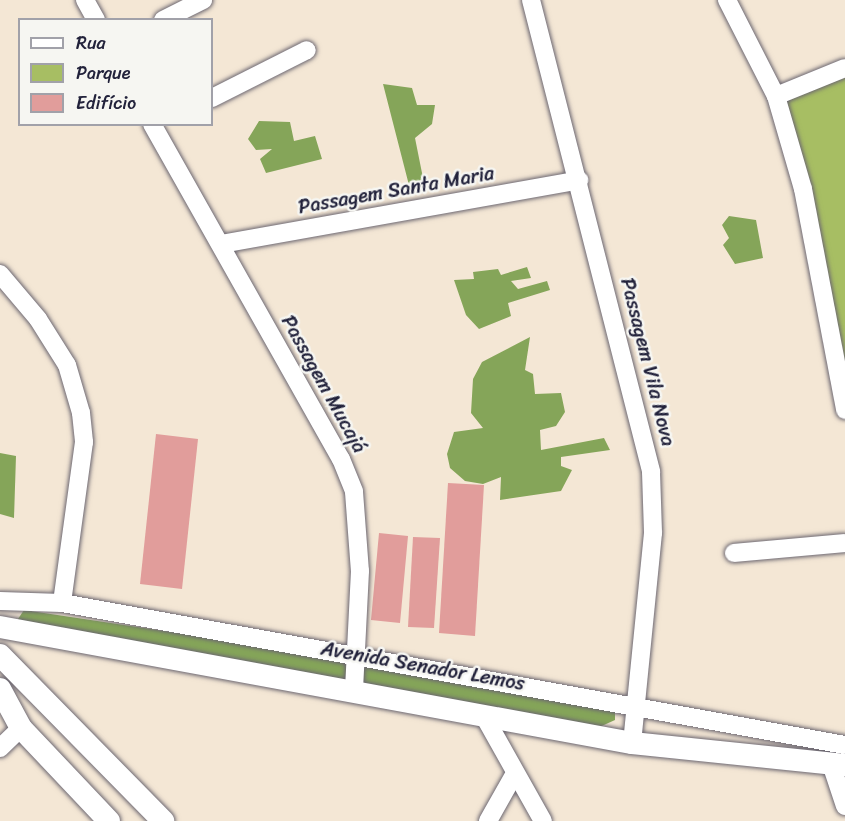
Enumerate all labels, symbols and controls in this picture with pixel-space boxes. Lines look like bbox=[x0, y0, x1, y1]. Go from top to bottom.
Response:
legend bbox=[18, 18, 213, 126]
text: Rua bbox=[76, 27, 106, 59]
text: Parque bbox=[76, 57, 130, 89]
text: Edifício bbox=[76, 87, 136, 119]
street label: Passagem Santa Maria bbox=[296, 161, 496, 219]
street label: Passagem Vila Nova bbox=[615, 275, 681, 449]
street label: Passagem Mucajá bbox=[276, 311, 372, 457]
street label: Avenida Senador Lemos bbox=[319, 636, 527, 696]

